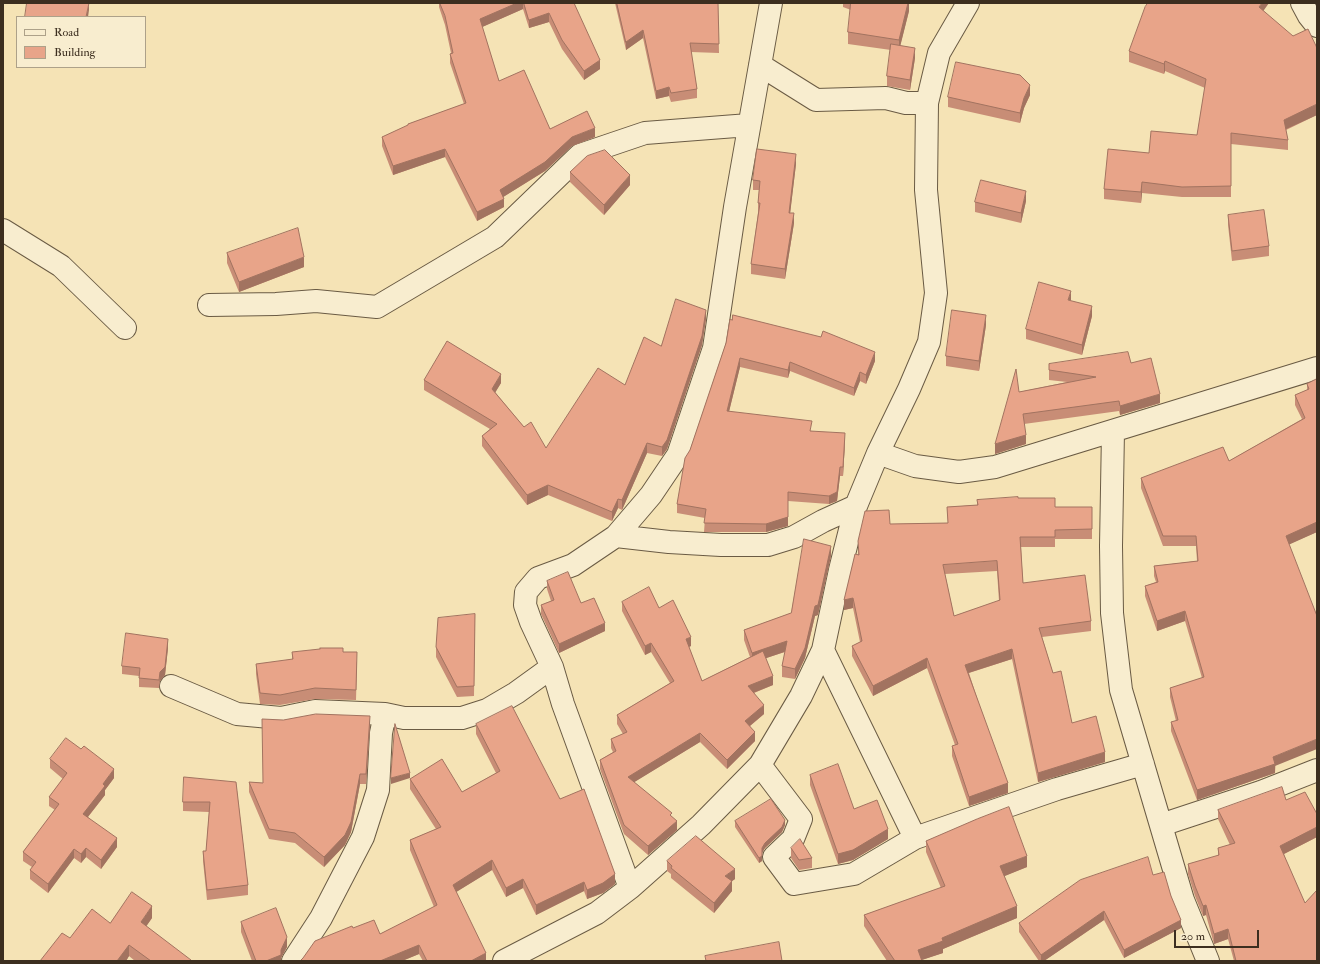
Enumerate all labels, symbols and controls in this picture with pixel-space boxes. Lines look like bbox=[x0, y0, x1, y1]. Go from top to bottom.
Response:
legend bbox=[16, 16, 146, 68]
text: Road bbox=[54, 25, 79, 40]
text: Building bbox=[54, 45, 95, 60]
scale bar bbox=[1176, 922, 1261, 948]
text: 20 m bbox=[1181, 929, 1205, 944]

